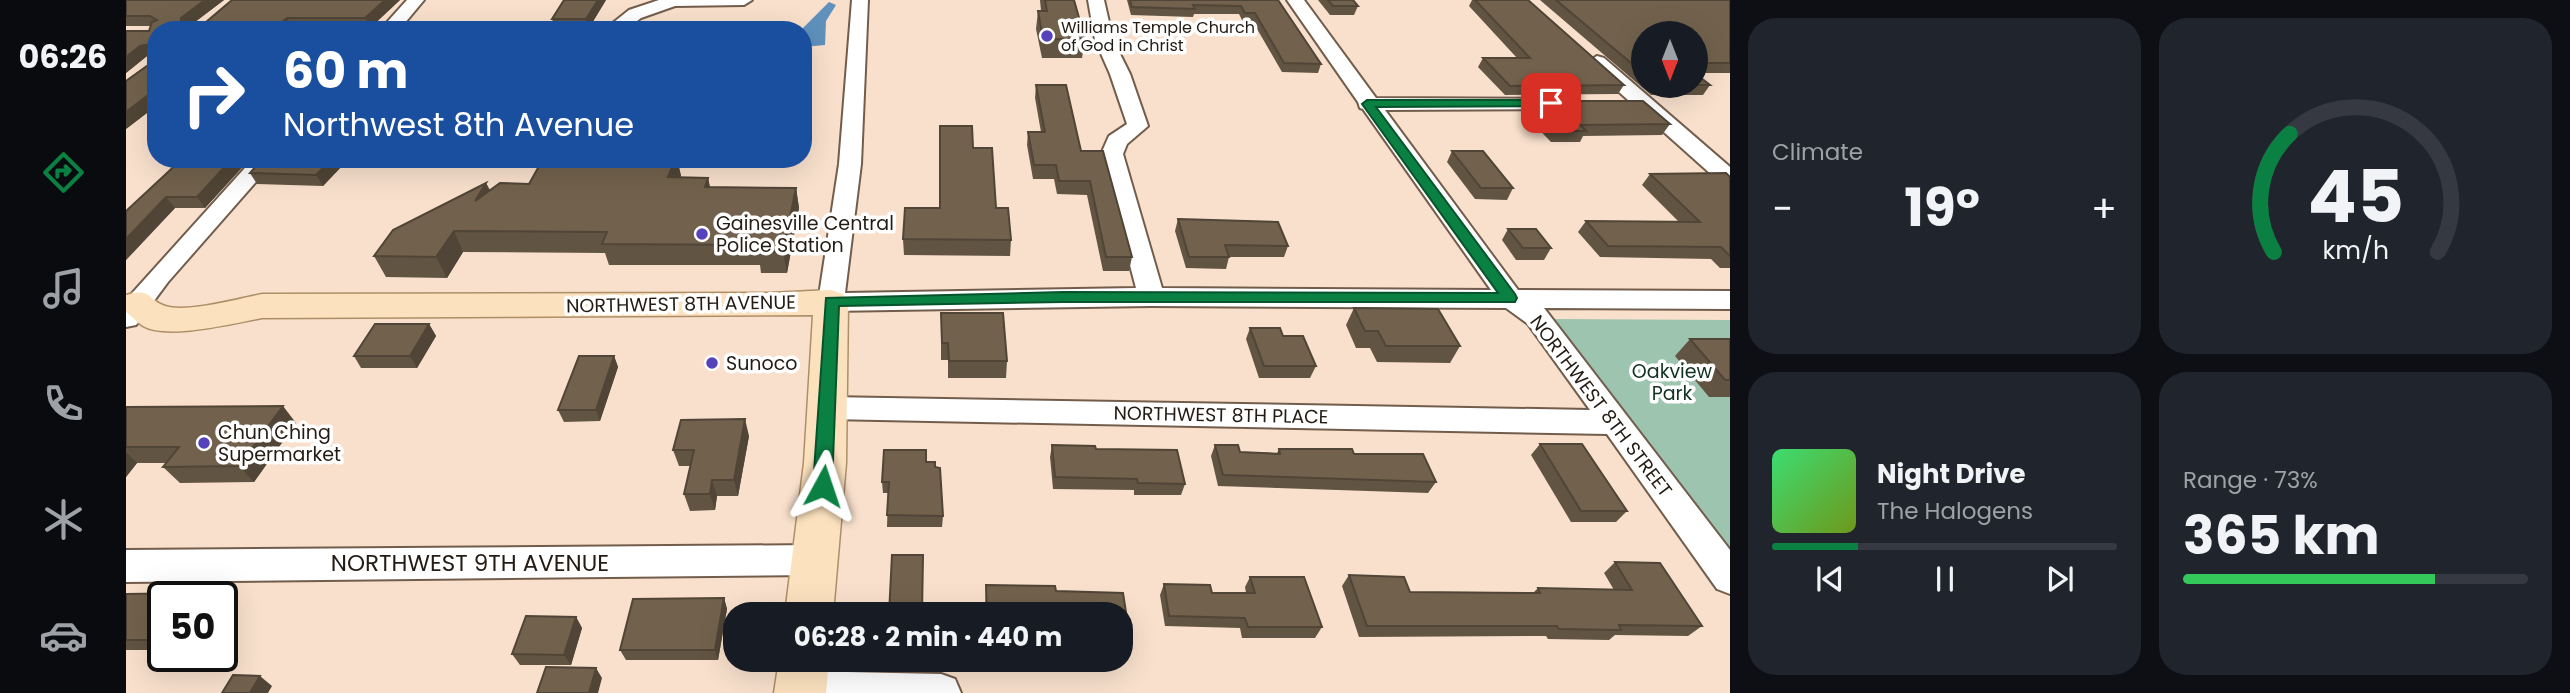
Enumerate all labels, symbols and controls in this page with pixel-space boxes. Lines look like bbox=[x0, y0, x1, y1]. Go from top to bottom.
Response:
place label: Williams Temple Church of God in Christ bbox=[1061, 16, 1255, 57]
north arrow bbox=[1631, 21, 1708, 98]
map controls bbox=[1631, 21, 1708, 98]
marker: Williams Temple Church of God in Christ bbox=[1039, 28, 1055, 44]
text: 06:26 bbox=[19, 34, 108, 79]
text: 60 m bbox=[283, 37, 408, 105]
icon: right bbox=[168, 49, 259, 140]
pin bbox=[1521, 73, 1581, 133]
icon: arrive bbox=[1532, 84, 1570, 122]
text: Northwest 8th Avenue bbox=[283, 102, 634, 147]
text: Climate bbox=[1772, 136, 1863, 168]
text: 45 bbox=[2307, 146, 2404, 247]
icon: directions bbox=[39, 148, 88, 197]
text: 19° bbox=[1904, 171, 1980, 244]
text: − bbox=[1772, 182, 1793, 235]
text: + bbox=[2091, 182, 2117, 235]
place label: Gainesville Central Police Station bbox=[716, 210, 894, 259]
marker: Gainesville Central Police Station bbox=[694, 226, 710, 242]
text: km/h bbox=[2322, 233, 2389, 268]
icon: music bbox=[39, 264, 88, 313]
street label: NORTHWEST 8TH AVENUE bbox=[566, 288, 796, 320]
street label: NORTHWEST 8TH STREET bbox=[1524, 309, 1678, 503]
place label: Sunoco bbox=[726, 350, 797, 377]
marker: Sunoco bbox=[704, 355, 720, 371]
park label: Oakview Park bbox=[1632, 358, 1713, 407]
icon: phone bbox=[39, 379, 88, 428]
street label: NORTHWEST 8TH PLACE bbox=[1113, 400, 1329, 430]
place label: Chun Ching Supermarket bbox=[218, 419, 341, 468]
marker: Chun Ching Supermarket bbox=[196, 435, 212, 451]
position arrow bbox=[786, 449, 860, 523]
text: Night Drive bbox=[1877, 456, 2025, 492]
text: Range · 73% bbox=[2183, 464, 2318, 496]
icon: climate bbox=[39, 495, 88, 544]
text: The Halogens bbox=[1877, 495, 2033, 527]
text: 365 km bbox=[2183, 499, 2380, 572]
street label: NORTHWEST 9TH AVENUE bbox=[331, 547, 609, 579]
icon: previous bbox=[1811, 560, 1849, 598]
icon: pause bbox=[1926, 560, 1964, 598]
icon: next bbox=[2041, 560, 2079, 598]
speed limit sign: 50 bbox=[147, 581, 238, 672]
icon: car bbox=[39, 611, 88, 660]
text: 06:28 · 2 min · 440 m bbox=[794, 619, 1062, 655]

